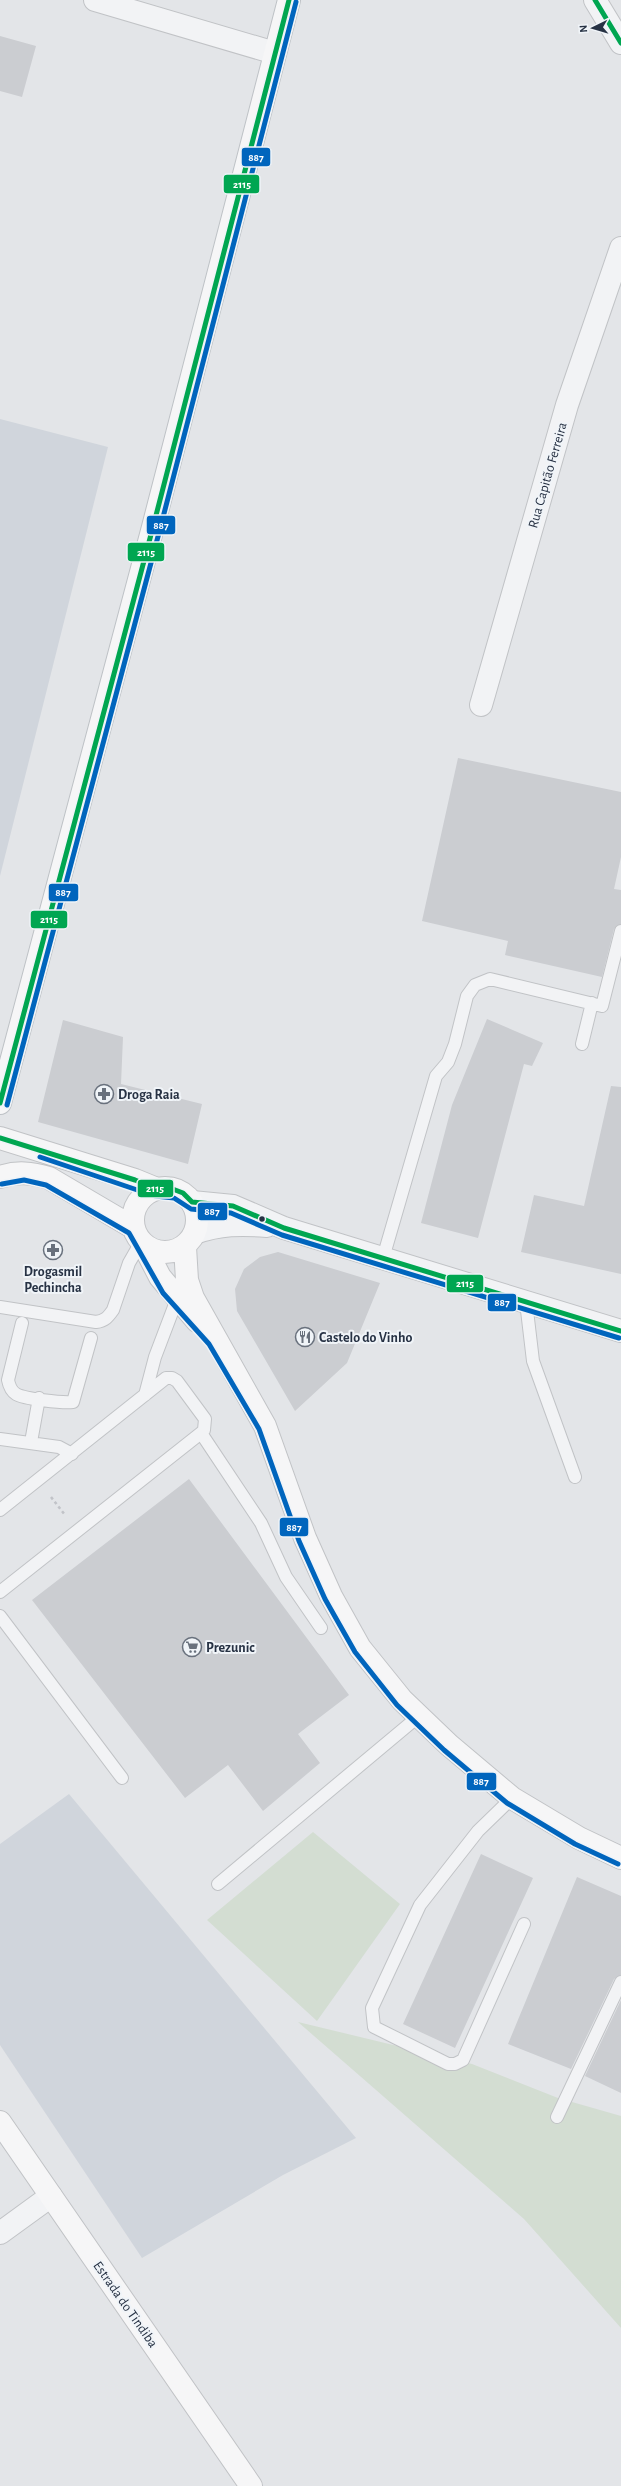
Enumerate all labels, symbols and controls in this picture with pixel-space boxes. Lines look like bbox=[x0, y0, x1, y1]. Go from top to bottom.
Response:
north arrow bbox=[573, 8, 613, 48]
text: N bbox=[578, 25, 589, 33]
line badge: 887 bbox=[241, 147, 271, 167]
text: 887 bbox=[248, 152, 264, 163]
line badge: 2115 bbox=[223, 174, 260, 194]
text: 2115 bbox=[233, 179, 251, 190]
street label: Rua Capitão Ferreira bbox=[526, 420, 570, 530]
line badge: 887 bbox=[146, 515, 176, 535]
text: 887 bbox=[153, 520, 169, 531]
line badge: 2115 bbox=[127, 542, 165, 562]
text: 2115 bbox=[137, 547, 155, 558]
line badge: 887 bbox=[48, 883, 79, 902]
text: 887 bbox=[55, 887, 71, 898]
line badge: 2115 bbox=[30, 910, 68, 929]
text: 2115 bbox=[40, 914, 58, 925]
pharmacy icon: Droga Raia bbox=[93, 1083, 115, 1105]
place label: Droga Raia bbox=[118, 1088, 180, 1102]
line badge: 2115 bbox=[137, 1179, 174, 1198]
text: 2115 bbox=[146, 1183, 164, 1194]
line badge: 887 bbox=[197, 1202, 228, 1221]
text: 887 bbox=[204, 1206, 220, 1217]
unlabelled marker bbox=[257, 1214, 267, 1224]
pharmacy icon: Drogasmil Pechincha bbox=[42, 1239, 64, 1261]
place label: Drogasmil Pechincha bbox=[24, 1265, 82, 1295]
line badge: 2115 bbox=[446, 1274, 484, 1293]
text: 2115 bbox=[456, 1278, 474, 1289]
line badge: 887 bbox=[487, 1293, 517, 1312]
text: 887 bbox=[494, 1297, 510, 1308]
restaurant icon: Castelo do Vinho bbox=[294, 1326, 316, 1348]
place label: Castelo do Vinho bbox=[319, 1331, 412, 1345]
line badge: 887 bbox=[279, 1517, 309, 1537]
text: 887 bbox=[286, 1522, 302, 1533]
supermarket icon: Prezunic bbox=[181, 1636, 203, 1658]
place label: Prezunic bbox=[206, 1641, 255, 1655]
line badge: 887 bbox=[466, 1772, 497, 1791]
text: 887 bbox=[473, 1776, 489, 1787]
street label: Estrada do Tindiba bbox=[90, 2259, 160, 2351]

